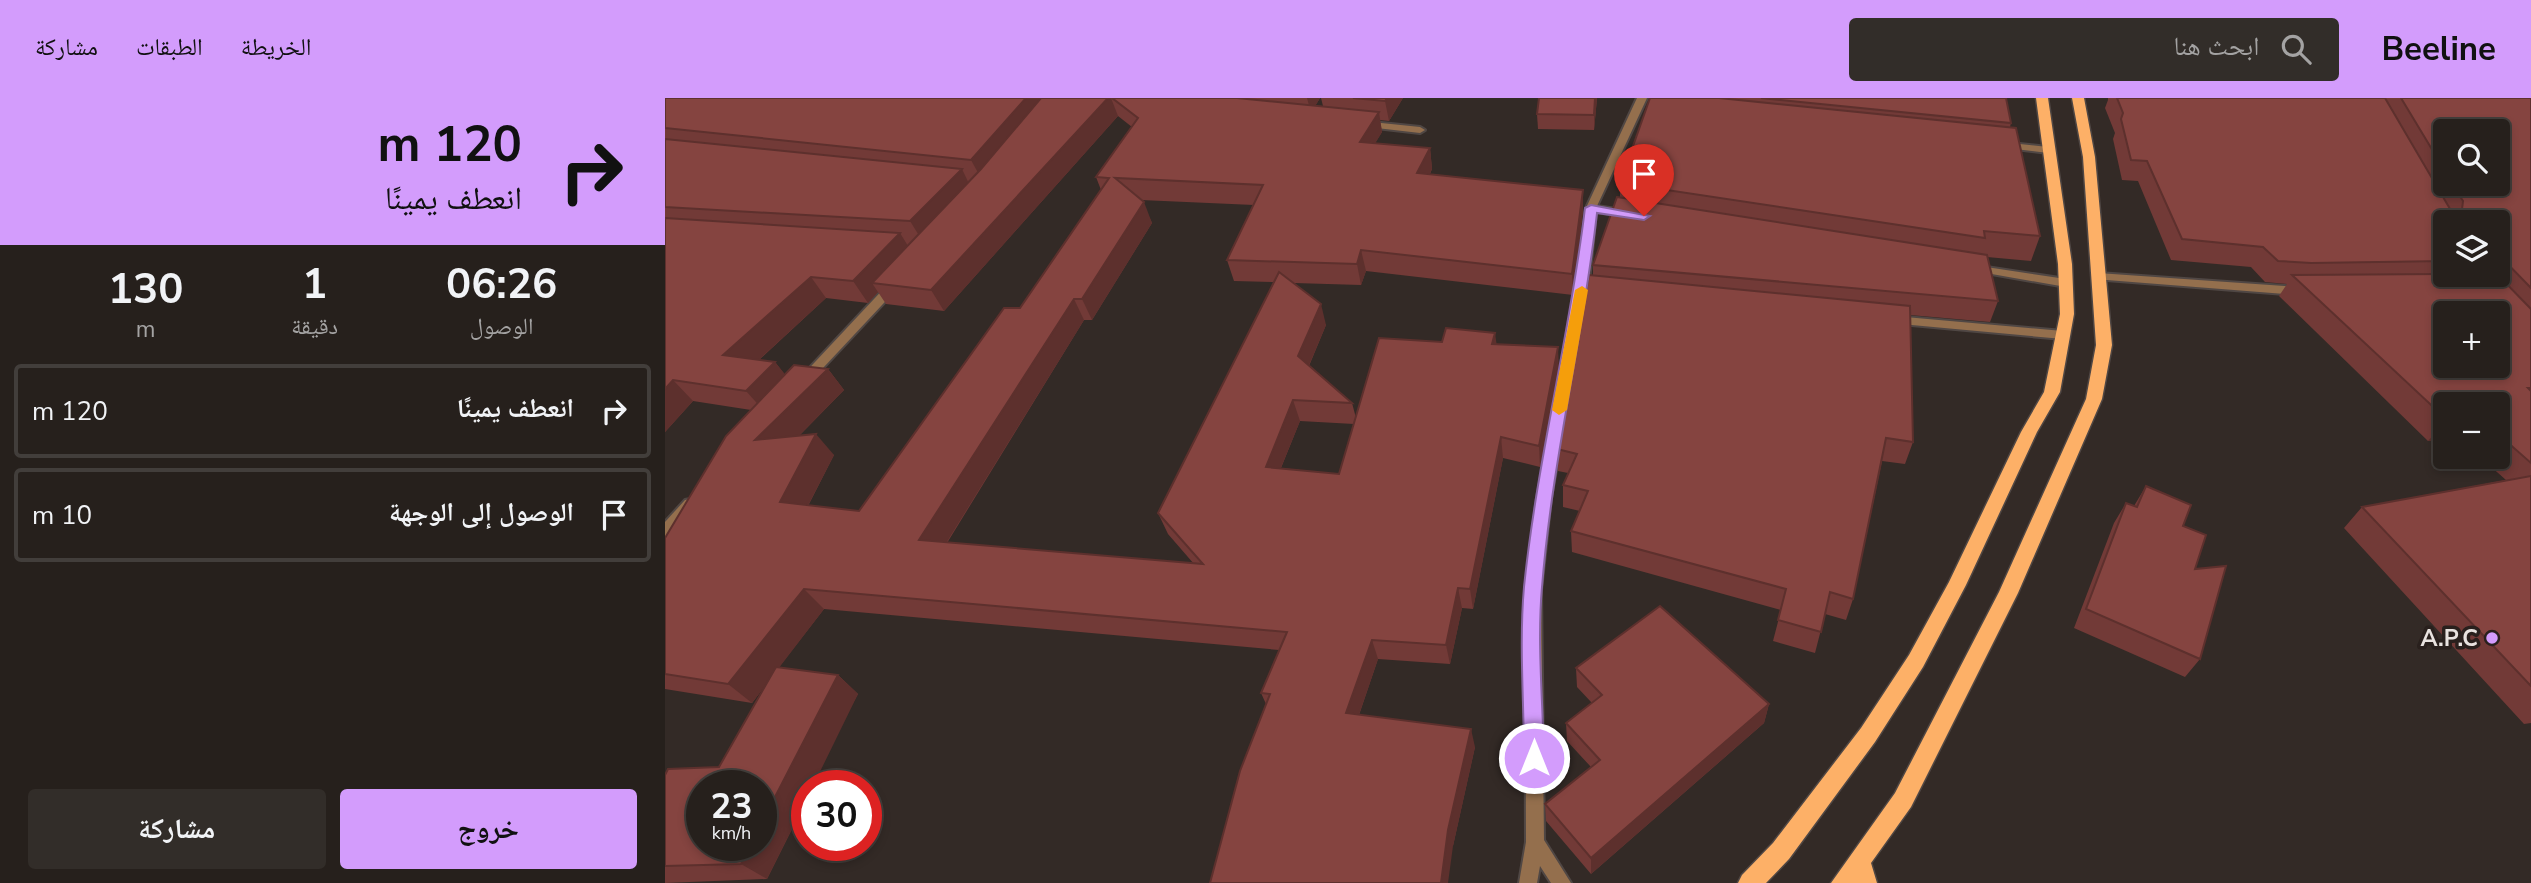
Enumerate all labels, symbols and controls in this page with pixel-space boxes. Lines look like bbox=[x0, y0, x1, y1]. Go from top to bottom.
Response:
search box bbox=[1849, 18, 2339, 81]
text: Beeline bbox=[2381, 27, 2496, 72]
text: ابحث هنا bbox=[2173, 29, 2259, 64]
icon: search bbox=[2277, 30, 2315, 68]
text: مشاركة bbox=[35, 31, 98, 63]
text: الطبقات bbox=[136, 31, 203, 63]
text: الخريطة bbox=[241, 31, 311, 63]
text: 120 m bbox=[378, 111, 522, 178]
map controls bbox=[2433, 119, 2510, 469]
button: search bbox=[2433, 119, 2510, 196]
icon: right bbox=[546, 126, 637, 217]
pin bbox=[1614, 144, 1674, 216]
icon: arrive bbox=[1625, 155, 1663, 193]
text: انعطف يمينًا bbox=[385, 177, 522, 220]
button: layers bbox=[2433, 210, 2510, 287]
text: 1 bbox=[302, 256, 327, 313]
text: 06:26 bbox=[446, 256, 557, 313]
text: 130 bbox=[108, 261, 183, 318]
button: + bbox=[2433, 301, 2510, 378]
text: دقيقة bbox=[291, 311, 338, 342]
text: الوصول bbox=[470, 311, 533, 342]
text: m bbox=[136, 314, 156, 345]
text: انعطف يمينًا bbox=[457, 391, 574, 426]
icon: right bbox=[595, 392, 633, 430]
button: − bbox=[2433, 392, 2510, 469]
text: 120 m bbox=[32, 394, 108, 429]
text: الوصول إلى الوجهة bbox=[389, 495, 574, 530]
icon: arrive bbox=[595, 496, 633, 534]
text: 10 m bbox=[32, 498, 92, 533]
place label: A.P.C bbox=[2420, 623, 2478, 654]
marker: A.P.C bbox=[2484, 630, 2500, 646]
position arrow bbox=[1497, 721, 1571, 795]
speed limit sign: 30 bbox=[791, 770, 882, 861]
text: 23 bbox=[710, 783, 753, 830]
button: مشاركة bbox=[28, 789, 326, 869]
button: خروج bbox=[340, 789, 637, 869]
text: km/h bbox=[712, 821, 751, 845]

